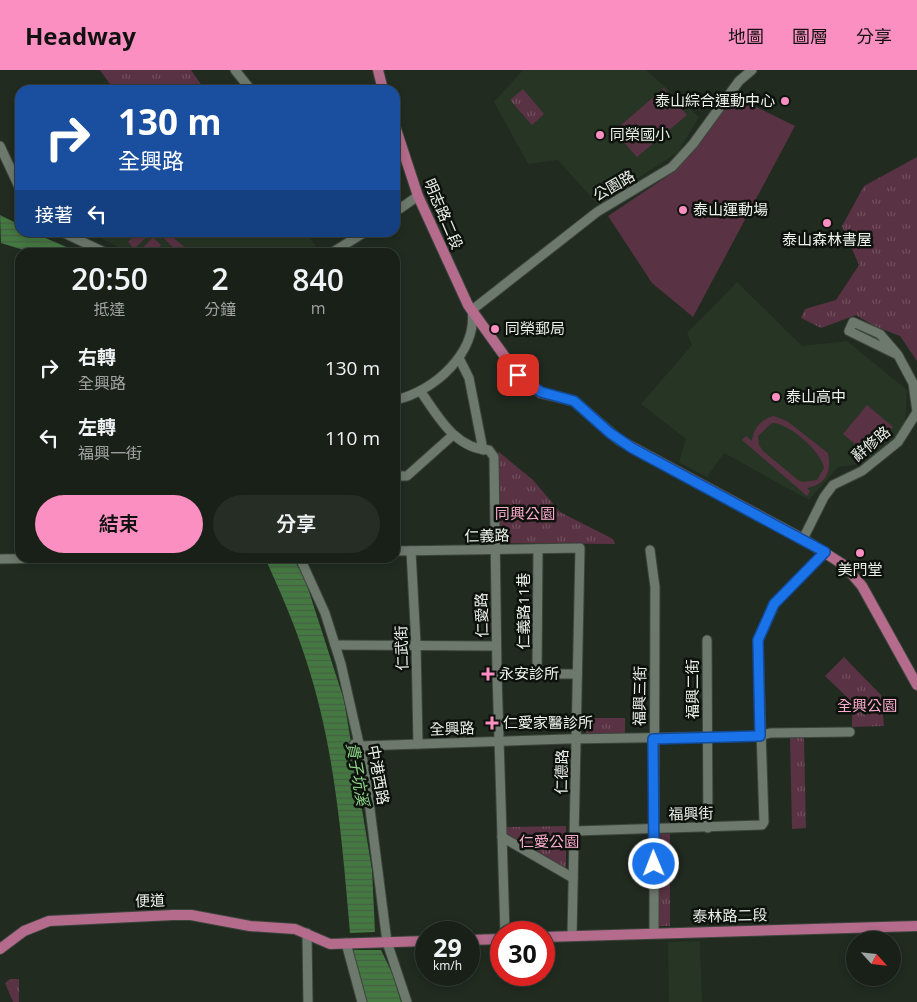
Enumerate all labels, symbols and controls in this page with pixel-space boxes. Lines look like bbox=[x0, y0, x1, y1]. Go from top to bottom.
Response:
text: Headway bbox=[25, 19, 136, 52]
text: 地圖 bbox=[728, 24, 764, 48]
text: 圖層 bbox=[792, 24, 828, 48]
text: 分享 bbox=[856, 24, 892, 48]
place label: 泰山綜合運動中心 bbox=[655, 90, 775, 110]
marker: 泰山綜合運動中心 bbox=[779, 95, 791, 107]
text: 130 m bbox=[118, 98, 222, 145]
icon: right bbox=[35, 105, 100, 170]
place label: 同榮國小 bbox=[610, 124, 670, 144]
marker: 同榮國小 bbox=[594, 129, 606, 141]
text: 全興路 bbox=[118, 145, 184, 175]
street label: 公園路 bbox=[589, 165, 638, 205]
street label: 明志路二段 bbox=[420, 175, 468, 252]
place label: 泰山運動場 bbox=[693, 199, 768, 219]
icon: left bbox=[83, 200, 111, 228]
text: 接著 bbox=[35, 202, 73, 228]
marker: 泰山運動場 bbox=[677, 204, 689, 216]
marker: 泰山森林書屋 bbox=[821, 217, 833, 229]
place label: 泰山森林書屋 bbox=[782, 229, 872, 249]
text: 20:50 bbox=[71, 258, 148, 299]
text: 2 bbox=[212, 258, 229, 299]
text: 840 bbox=[292, 259, 344, 300]
text: m bbox=[311, 297, 325, 319]
text: 抵達 bbox=[94, 298, 126, 320]
text: 分鐘 bbox=[204, 298, 236, 320]
place label: 同榮郵局 bbox=[505, 318, 565, 338]
marker: 同榮郵局 bbox=[489, 323, 501, 335]
text: 右轉 bbox=[78, 344, 116, 370]
icon: right bbox=[35, 354, 63, 382]
pin bbox=[497, 354, 539, 396]
text: 130 m bbox=[325, 355, 380, 381]
icon: arrive bbox=[504, 361, 532, 389]
text: 全興路 bbox=[78, 372, 126, 394]
place label: 泰山高中 bbox=[786, 386, 846, 406]
marker: 泰山高中 bbox=[770, 391, 782, 403]
text: 左轉 bbox=[78, 414, 116, 440]
street label: 辭修路 bbox=[847, 421, 894, 465]
icon: left bbox=[35, 424, 63, 452]
text: 110 m bbox=[325, 425, 380, 451]
text: 福興一街 bbox=[78, 442, 142, 464]
button: 結束 bbox=[35, 495, 203, 553]
button: 分享 bbox=[213, 495, 380, 553]
park label: 同興公園 bbox=[495, 503, 555, 523]
street label: 仁義路 bbox=[464, 525, 510, 545]
marker: 美門堂 bbox=[854, 547, 866, 559]
place label: 美門堂 bbox=[837, 559, 883, 579]
street label: 仁義路11巷 bbox=[513, 572, 533, 650]
street label: 仁愛路 bbox=[471, 592, 491, 638]
street label: 仁武街 bbox=[390, 625, 412, 671]
street label: 福興二街 bbox=[682, 659, 702, 719]
place label: 永安診所 bbox=[499, 663, 559, 683]
street label: 福興三街 bbox=[628, 666, 650, 726]
marker: 永安診所 bbox=[481, 667, 495, 681]
park label: 全興公園 bbox=[837, 695, 897, 715]
place label: 仁愛家醫診所 bbox=[503, 712, 593, 732]
marker: 仁愛家醫診所 bbox=[485, 716, 499, 730]
street label: 全興路 bbox=[429, 717, 475, 739]
water label: 貴子坑溪 bbox=[342, 741, 375, 809]
street label: 中港西路 bbox=[364, 744, 394, 806]
street label: 仁德路 bbox=[551, 749, 571, 795]
street label: 福興街 bbox=[668, 803, 714, 823]
park label: 仁愛公園 bbox=[519, 831, 579, 851]
position arrow bbox=[627, 837, 679, 889]
street label: 便道 bbox=[135, 889, 165, 911]
street label: 泰林路二段 bbox=[692, 904, 768, 926]
speed limit sign: 30 bbox=[490, 921, 555, 986]
text: 29 bbox=[433, 930, 462, 964]
north arrow bbox=[846, 931, 901, 986]
map controls bbox=[846, 931, 901, 986]
text: km/h bbox=[433, 957, 462, 974]

